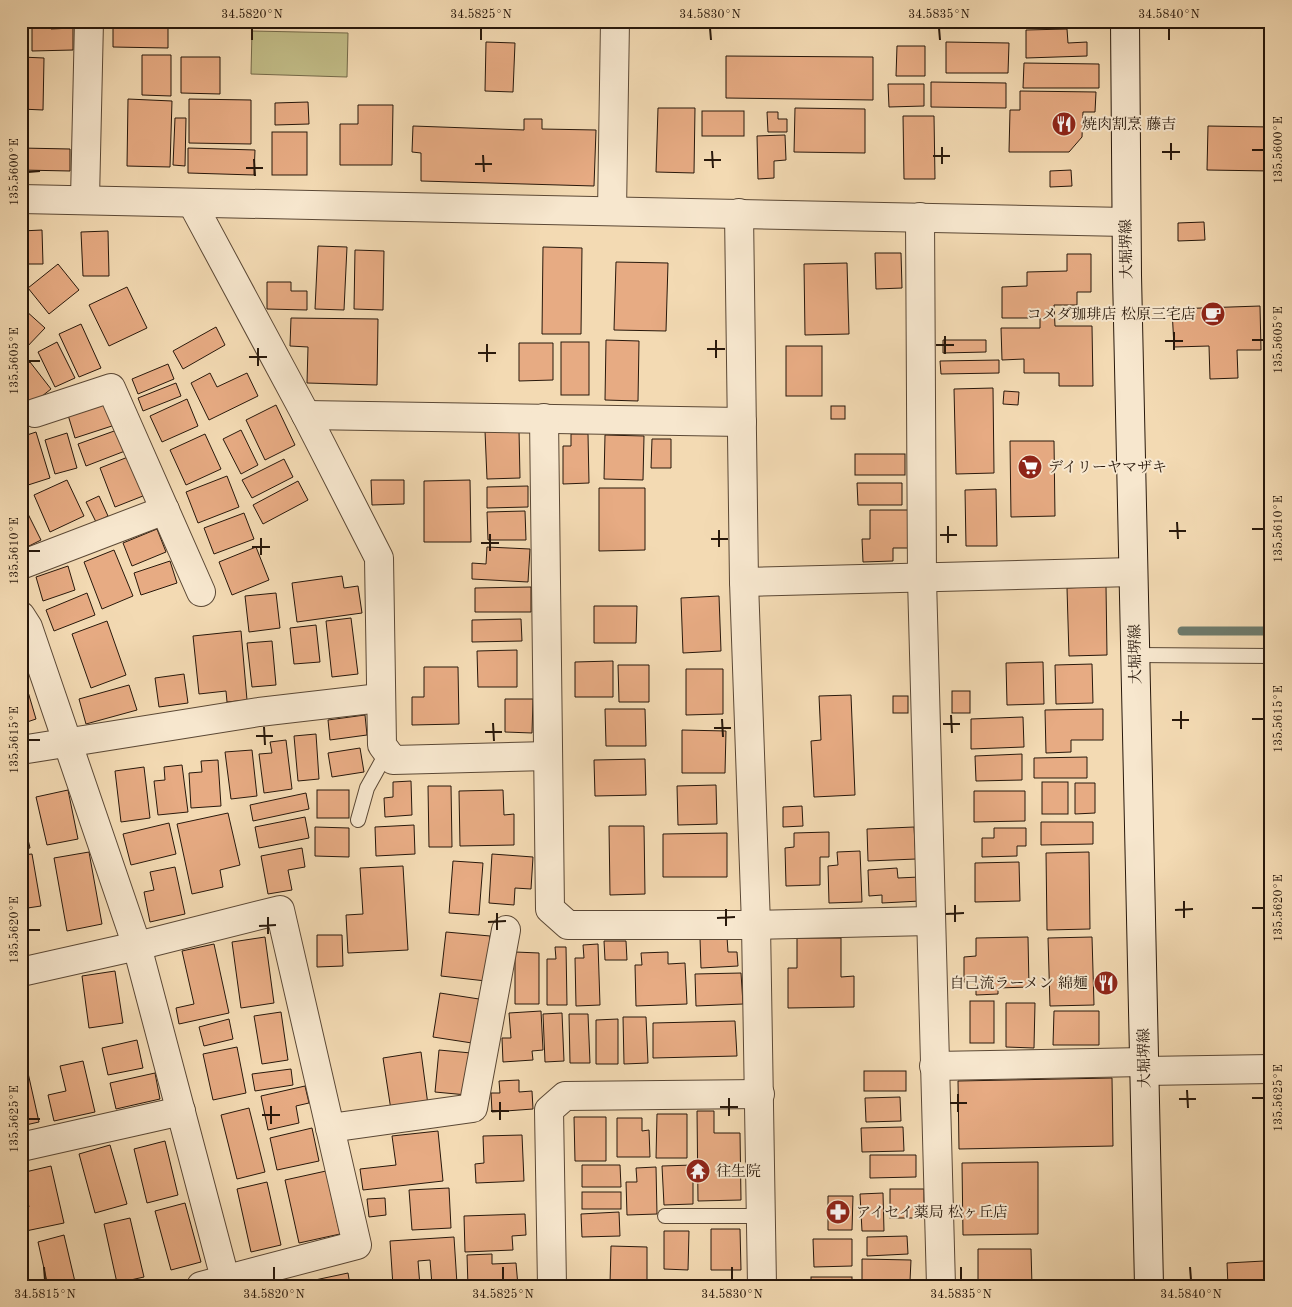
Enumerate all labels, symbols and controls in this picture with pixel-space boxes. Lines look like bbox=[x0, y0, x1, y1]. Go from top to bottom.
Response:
text: 34.5820°N bbox=[221, 8, 283, 21]
text: 34.5825°N bbox=[450, 8, 512, 21]
text: 34.5830°N bbox=[679, 8, 741, 21]
text: 34.5835°N bbox=[908, 8, 970, 21]
text: 34.5840°N bbox=[1138, 8, 1200, 21]
restaurant icon: 焼肉割烹 藤吉 bbox=[1051, 111, 1077, 137]
place label: 焼肉割烹 藤吉 bbox=[1082, 116, 1176, 133]
text: 135.5600°E bbox=[1272, 116, 1285, 184]
text: 135.5600°E bbox=[8, 138, 21, 206]
street label: 大堀堺線 bbox=[1117, 219, 1136, 279]
cafe icon: コメダ珈琲店 松原三宅店 bbox=[1200, 301, 1226, 327]
place label: コメダ珈琲店 松原三宅店 bbox=[1027, 306, 1196, 323]
text: 135.5605°E bbox=[1272, 306, 1285, 374]
text: 135.5605°E bbox=[8, 327, 21, 395]
supermarket icon: デイリーヤマザキ bbox=[1017, 454, 1043, 480]
place label: デイリーヤマザキ bbox=[1048, 459, 1167, 476]
text: 135.5610°E bbox=[1272, 495, 1285, 563]
text: 135.5610°E bbox=[8, 517, 21, 585]
street label: 大堀堺線 bbox=[1126, 624, 1145, 684]
text: 135.5615°E bbox=[1272, 685, 1285, 753]
text: 135.5615°E bbox=[8, 706, 21, 774]
text: 135.5620°E bbox=[1272, 874, 1285, 942]
text: 135.5620°E bbox=[8, 896, 21, 964]
restaurant icon: 自己流ラーメン 綿麺 bbox=[1093, 970, 1119, 996]
place label: 自己流ラーメン 綿麺 bbox=[950, 975, 1088, 992]
street label: 大堀堺線 bbox=[1135, 1028, 1154, 1088]
text: 135.5625°E bbox=[1272, 1064, 1285, 1132]
text: 135.5625°E bbox=[8, 1085, 21, 1153]
temple icon: 往生院 bbox=[685, 1158, 711, 1184]
place label: 往生院 bbox=[716, 1163, 761, 1180]
pharmacy icon: アイセイ薬局 松ヶ丘店 bbox=[825, 1199, 851, 1225]
place label: アイセイ薬局 松ヶ丘店 bbox=[856, 1204, 1008, 1221]
text: 34.5815°N bbox=[14, 1288, 76, 1301]
text: 34.5820°N bbox=[243, 1288, 305, 1301]
text: 34.5825°N bbox=[472, 1288, 534, 1301]
text: 34.5830°N bbox=[701, 1288, 763, 1301]
text: 34.5835°N bbox=[930, 1288, 992, 1301]
text: 34.5840°N bbox=[1160, 1288, 1222, 1301]

